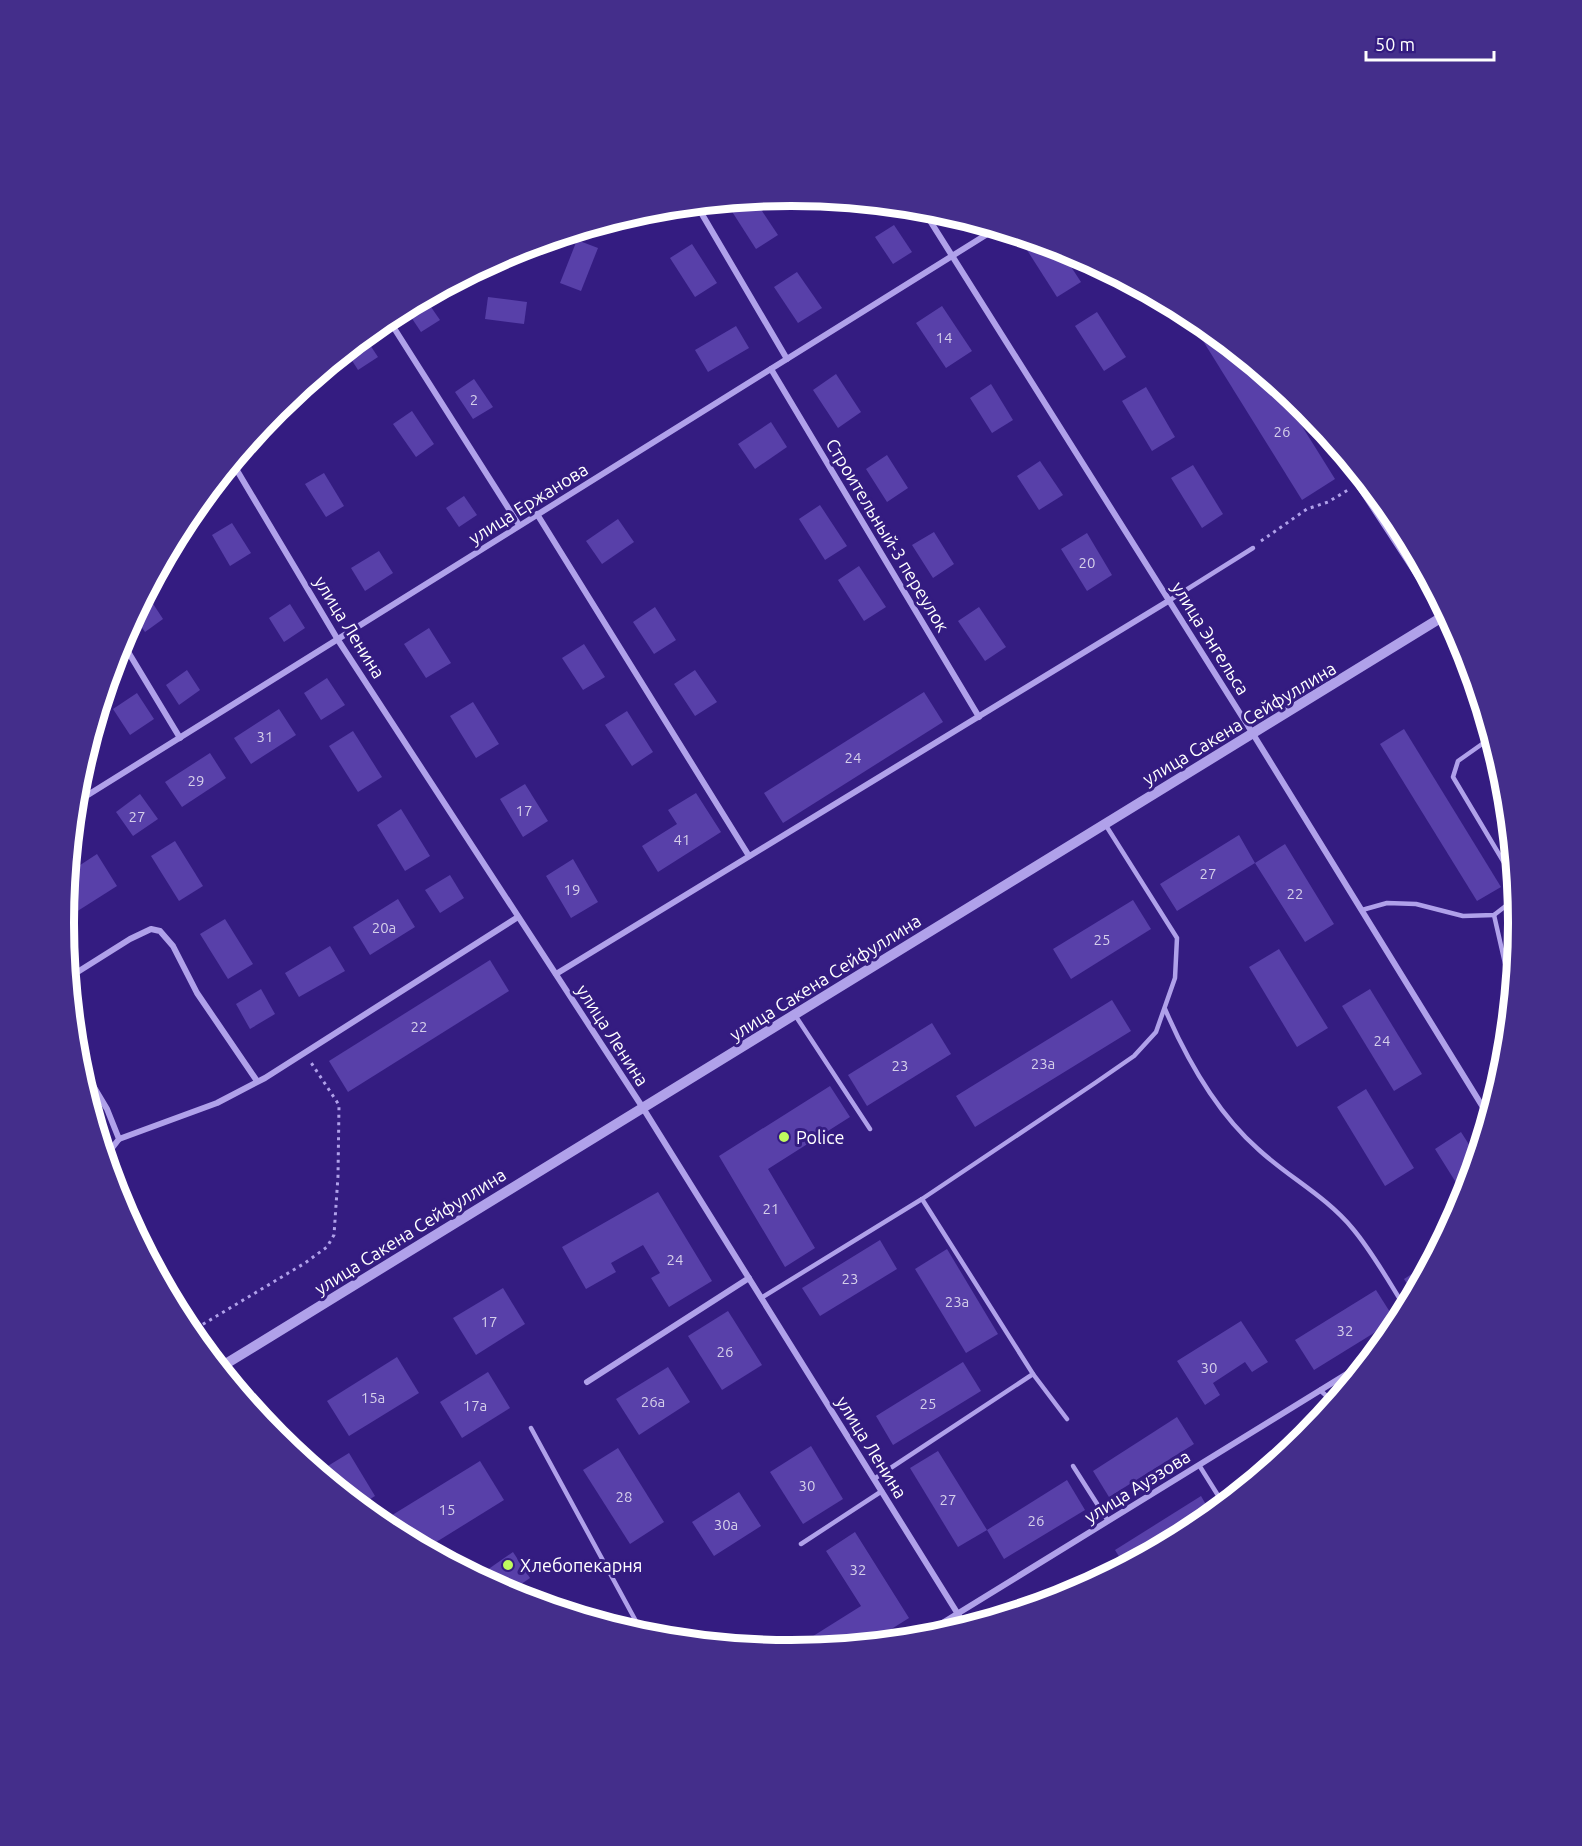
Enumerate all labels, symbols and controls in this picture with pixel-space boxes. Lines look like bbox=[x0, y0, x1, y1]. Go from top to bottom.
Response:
scale bar bbox=[1366, 24, 1494, 62]
text: 50 m bbox=[1375, 34, 1415, 54]
house number: 14 bbox=[936, 329, 952, 346]
house number: 2 bbox=[470, 391, 478, 408]
house number: 26 bbox=[1274, 423, 1290, 440]
street label: Строительный-3 переулок bbox=[822, 435, 954, 635]
street label: улица Ержанова bbox=[465, 458, 591, 548]
house number: 20 bbox=[1079, 554, 1095, 571]
street label: улица Ленина bbox=[311, 572, 389, 682]
street label: улица Энгельса bbox=[1168, 578, 1254, 698]
street label: улица Сакена Сейфуллина bbox=[1139, 657, 1339, 789]
house number: 31 bbox=[257, 728, 273, 745]
house number: 24 bbox=[845, 749, 861, 766]
house number: 29 bbox=[188, 772, 204, 789]
house number: 17 bbox=[516, 802, 532, 819]
house number: 27 bbox=[129, 808, 145, 825]
house number: 41 bbox=[674, 831, 690, 848]
house number: 27 bbox=[1200, 865, 1216, 882]
house number: 19 bbox=[564, 881, 580, 898]
house number: 22 bbox=[1287, 885, 1303, 902]
street label: улица Сакена Сейфуллина bbox=[726, 910, 924, 1044]
house number: 20а bbox=[372, 919, 396, 936]
house number: 25 bbox=[1094, 931, 1110, 948]
street label: улица Ленина bbox=[573, 981, 653, 1089]
house number: 22 bbox=[411, 1018, 427, 1035]
house number: 24 bbox=[1374, 1032, 1390, 1049]
house number: 23а bbox=[1031, 1055, 1055, 1072]
house number: 23 bbox=[892, 1057, 908, 1074]
place label: Police bbox=[796, 1127, 844, 1147]
marker: Police bbox=[777, 1130, 791, 1144]
street label: улица Сакена Сейфуллина bbox=[311, 1164, 509, 1298]
house number: 21 bbox=[763, 1200, 779, 1217]
house number: 24 bbox=[667, 1251, 683, 1268]
house number: 23 bbox=[842, 1270, 858, 1287]
house number: 23а bbox=[945, 1293, 969, 1310]
house number: 17 bbox=[481, 1313, 497, 1330]
house number: 32 bbox=[1337, 1322, 1353, 1339]
house number: 26 bbox=[717, 1343, 733, 1360]
house number: 30 bbox=[1201, 1359, 1217, 1376]
house number: 15а bbox=[361, 1389, 385, 1406]
street label: улица Ленина bbox=[833, 1392, 911, 1502]
house number: 26а bbox=[641, 1393, 665, 1410]
house number: 25 bbox=[920, 1395, 936, 1412]
house number: 17а bbox=[463, 1397, 487, 1414]
street label: улица Ауэзова bbox=[1080, 1446, 1194, 1526]
house number: 30 bbox=[799, 1477, 815, 1494]
house number: 28 bbox=[616, 1488, 632, 1505]
house number: 27 bbox=[940, 1491, 956, 1508]
house number: 15 bbox=[439, 1501, 455, 1518]
house number: 26 bbox=[1028, 1512, 1044, 1529]
house number: 30а bbox=[714, 1516, 738, 1533]
place label: Хлебопекарня bbox=[520, 1555, 642, 1575]
marker: Хлебопекарня bbox=[501, 1558, 515, 1572]
house number: 32 bbox=[850, 1561, 866, 1578]

